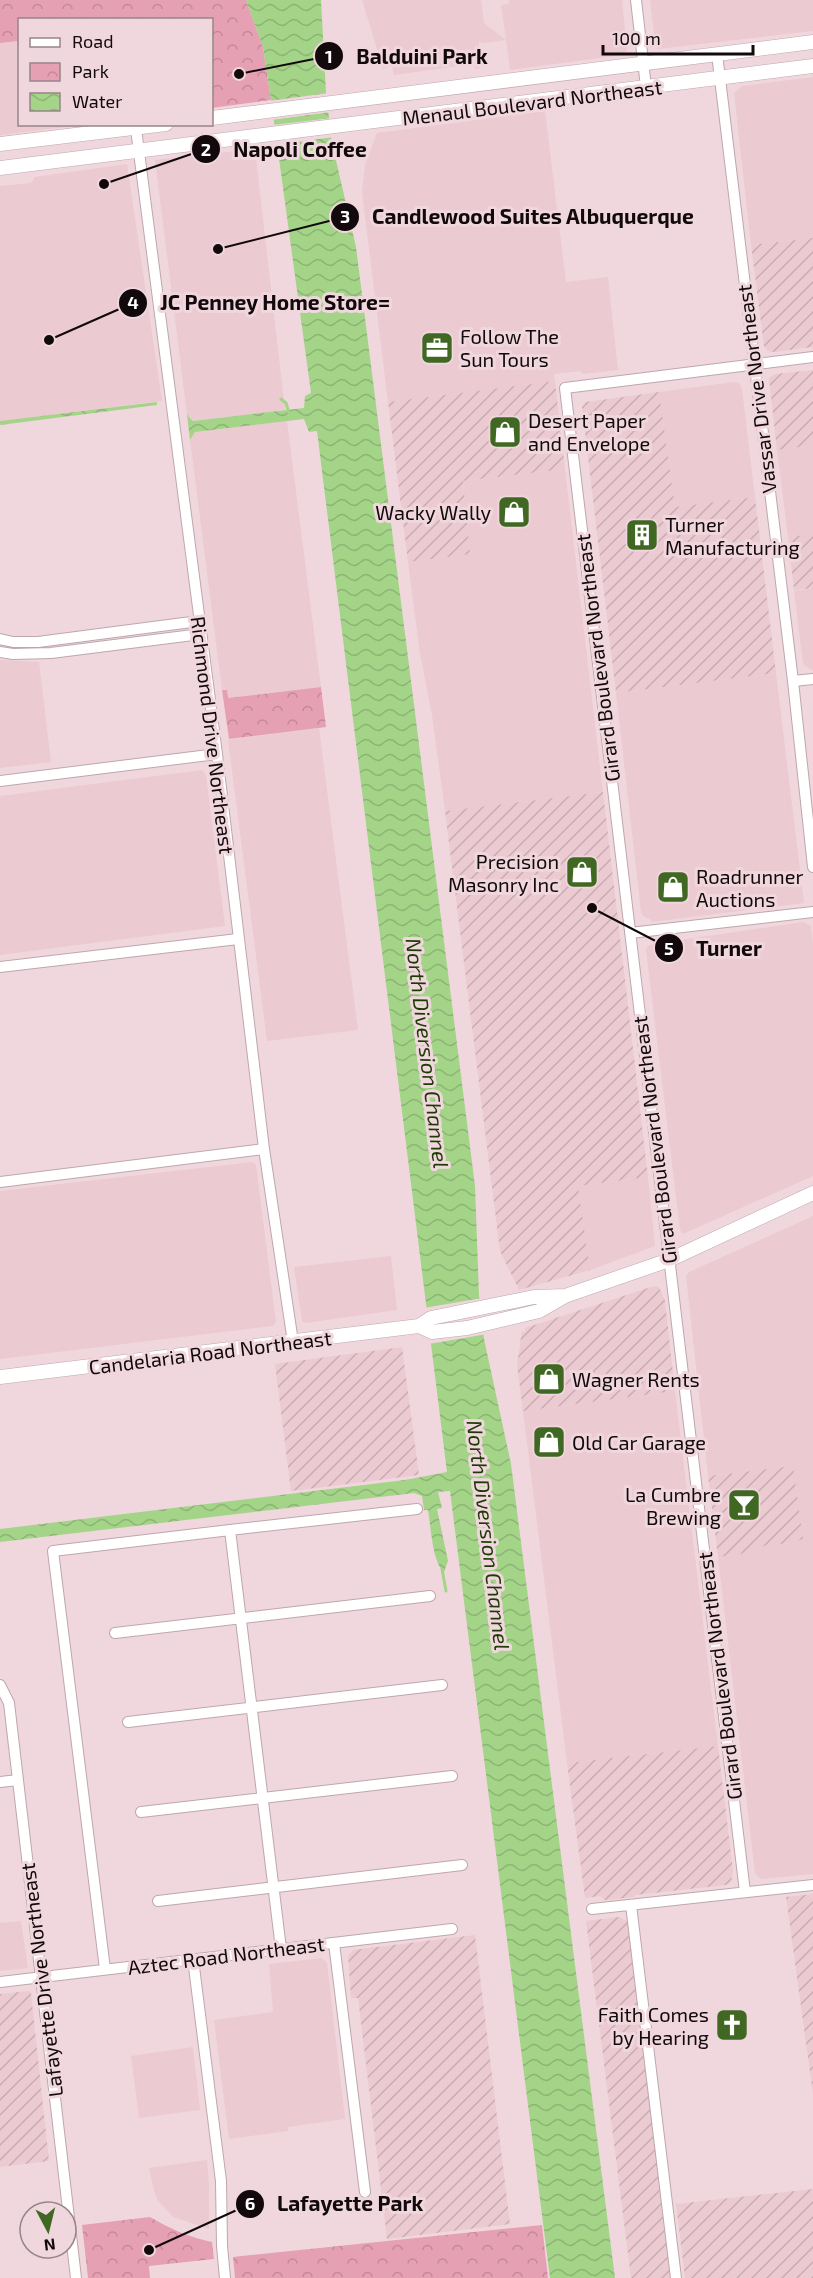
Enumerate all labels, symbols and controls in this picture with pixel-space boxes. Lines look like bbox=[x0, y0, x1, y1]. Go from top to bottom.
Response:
legend bbox=[18, 18, 213, 126]
scale bar bbox=[603, 18, 753, 56]
text: 100 m bbox=[612, 27, 661, 49]
text: Road bbox=[72, 30, 113, 52]
callout: Balduini Park bbox=[314, 37, 500, 76]
text: Balduini Park bbox=[356, 43, 488, 68]
text: 1 bbox=[325, 45, 333, 67]
text: Park bbox=[72, 60, 109, 82]
street label: Menaul Boulevard Northeast bbox=[401, 74, 664, 130]
text: Water bbox=[72, 90, 122, 112]
callout: Napoli Coffee bbox=[191, 130, 379, 169]
text: Napoli Coffee bbox=[233, 136, 367, 161]
text: 2 bbox=[201, 138, 211, 160]
callout: Candlewood Suites Albuquerque bbox=[330, 197, 706, 236]
text: Candlewood Suites Albuquerque bbox=[372, 203, 694, 228]
text: 3 bbox=[340, 205, 350, 227]
street label: Vassar Drive Northeast bbox=[731, 283, 781, 495]
callout: JC Penney Home Store= bbox=[118, 284, 403, 323]
text: JC Penney Home Store= bbox=[160, 289, 390, 315]
text: 4 bbox=[127, 291, 139, 313]
place label: Follow The Sun Tours bbox=[460, 324, 559, 371]
office icon: Follow The Sun Tours bbox=[419, 330, 455, 366]
place label: Desert Paper and Envelope bbox=[528, 408, 650, 455]
shop icon: Desert Paper and Envelope bbox=[487, 414, 523, 450]
shop icon: Wacky Wally bbox=[496, 494, 532, 530]
place label: Wacky Wally bbox=[375, 500, 491, 524]
place label: Turner Manufacturing bbox=[665, 512, 800, 559]
building icon: Turner Manufacturing bbox=[624, 517, 660, 553]
street label: Girard Boulevard Northeast bbox=[570, 532, 624, 783]
street label: Richmond Drive Northeast bbox=[187, 615, 240, 856]
place label: Precision Masonry Inc bbox=[448, 849, 559, 896]
shop icon: Precision Masonry Inc bbox=[564, 854, 600, 890]
place label: Roadrunner Auctions bbox=[696, 864, 803, 911]
shop icon: Roadrunner Auctions bbox=[655, 869, 691, 905]
callout: Turner bbox=[654, 929, 774, 968]
text: Turner bbox=[696, 935, 762, 960]
water label: North Diversion Channel bbox=[401, 936, 455, 1170]
text: 5 bbox=[664, 937, 674, 959]
street label: Girard Boulevard Northeast bbox=[627, 1014, 681, 1265]
street label: Candelaria Road Northeast bbox=[87, 1325, 333, 1379]
shop icon: Wagner Rents bbox=[531, 1361, 567, 1397]
place label: Wagner Rents bbox=[572, 1367, 700, 1391]
water label: North Diversion Channel bbox=[462, 1418, 516, 1652]
shop icon: Old Car Garage bbox=[531, 1424, 567, 1460]
place label: Old Car Garage bbox=[572, 1430, 706, 1454]
place label: La Cumbre Brewing bbox=[625, 1482, 721, 1529]
bar icon: La Cumbre Brewing bbox=[726, 1487, 762, 1523]
street label: Girard Boulevard Northeast bbox=[692, 1550, 746, 1801]
street label: Lafayette Drive Northeast bbox=[15, 1861, 67, 2098]
street label: Aztec Road Northeast bbox=[126, 1931, 326, 1979]
place label: Faith Comes by Hearing bbox=[598, 2002, 709, 2049]
church icon: Faith Comes by Hearing bbox=[714, 2007, 750, 2043]
callout: Lafayette Park bbox=[235, 2184, 435, 2223]
text: Lafayette Park bbox=[277, 2190, 423, 2216]
text: 6 bbox=[245, 2192, 255, 2214]
north arrow bbox=[18, 2200, 78, 2260]
text: N bbox=[43, 2235, 57, 2256]

